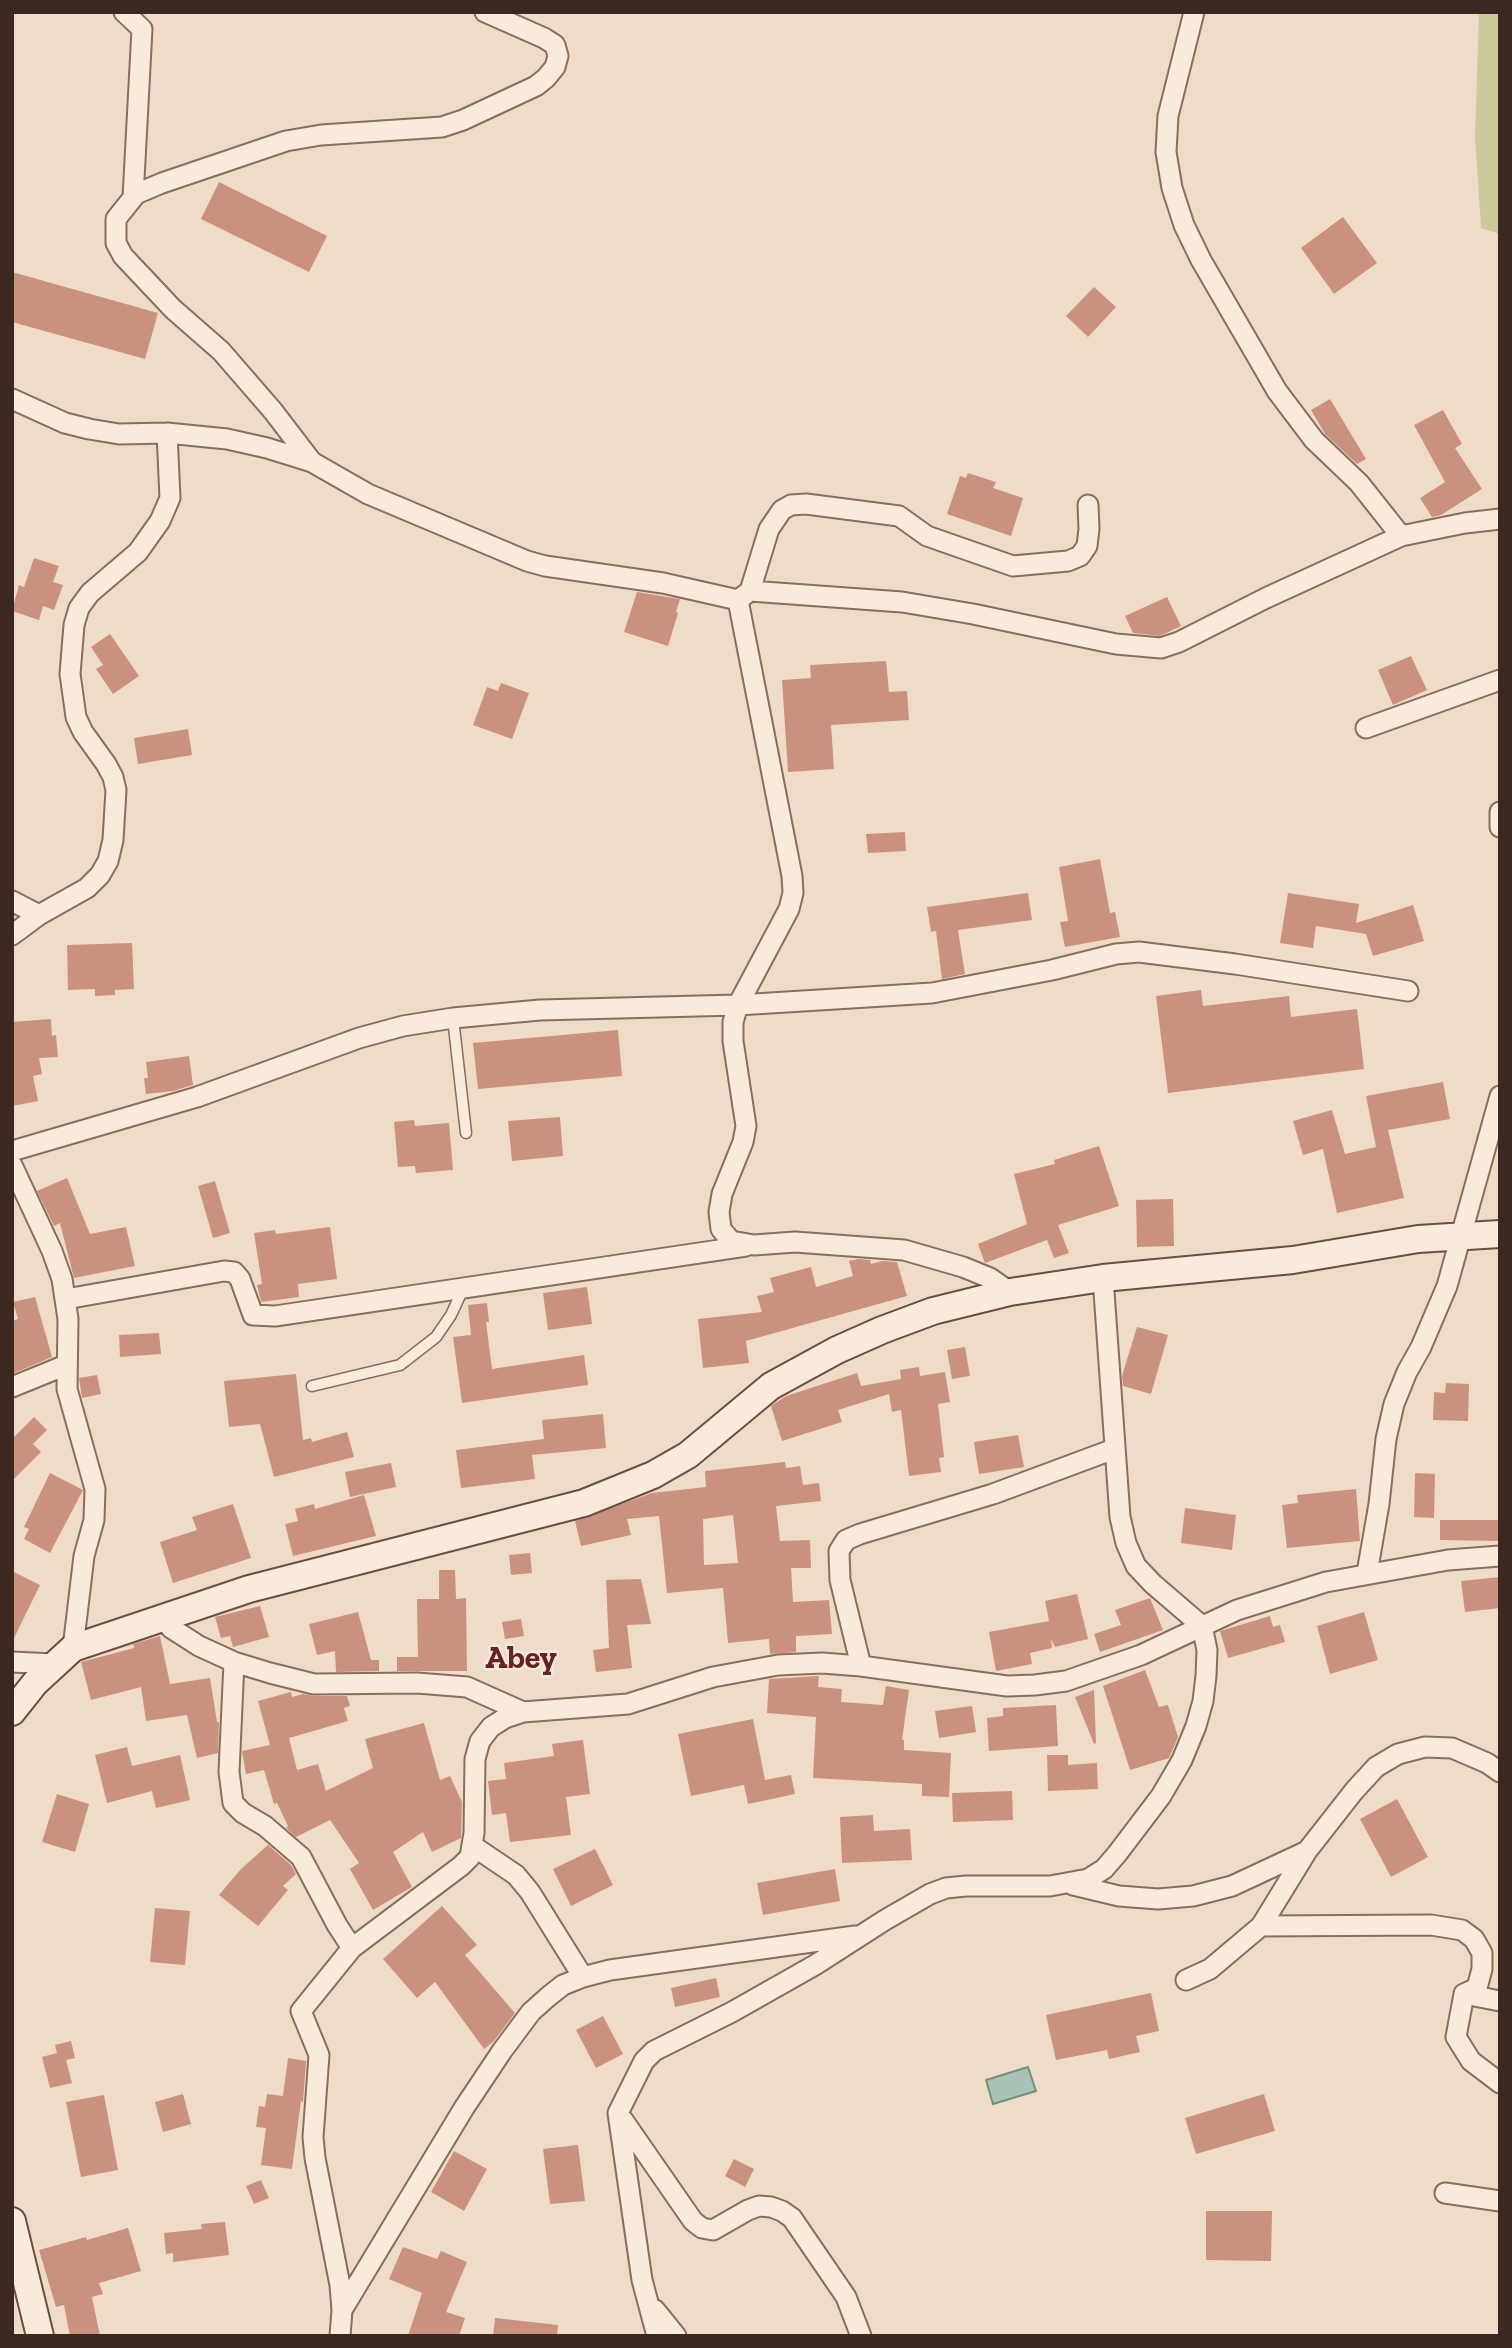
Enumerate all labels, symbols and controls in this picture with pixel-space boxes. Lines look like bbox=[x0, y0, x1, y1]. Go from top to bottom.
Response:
district label: Abey bbox=[485, 1640, 557, 1678]

